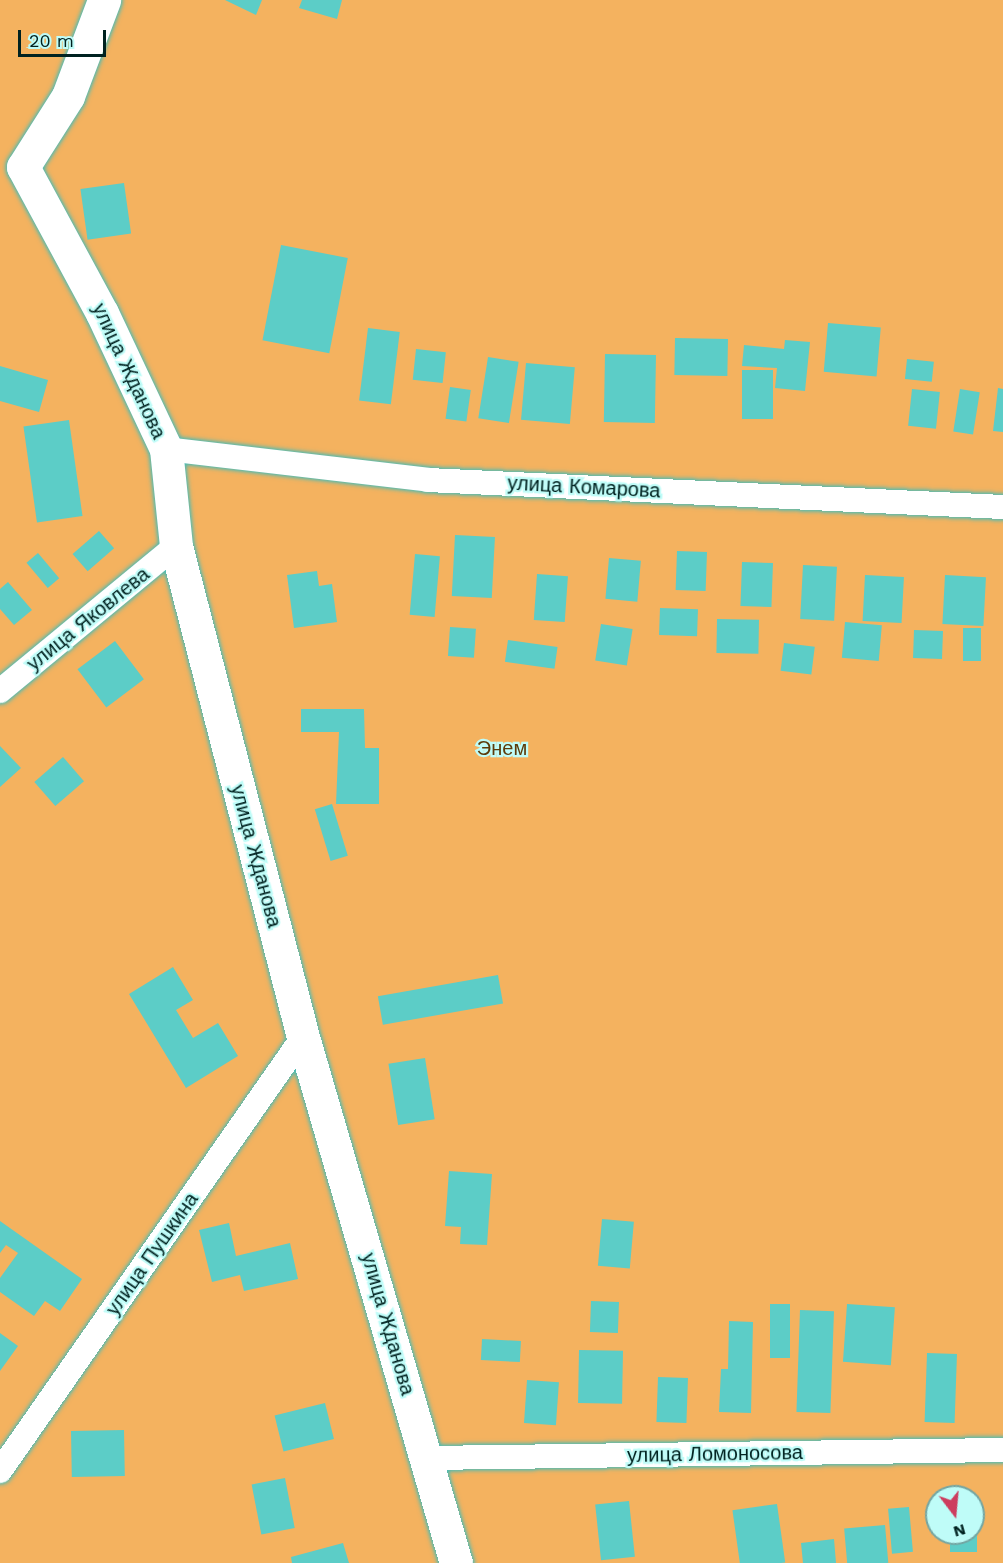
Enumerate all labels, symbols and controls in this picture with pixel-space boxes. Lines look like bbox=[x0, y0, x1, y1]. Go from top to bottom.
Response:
scale bar bbox=[21, 18, 110, 56]
text: 20 m bbox=[29, 30, 74, 51]
street label: улица Жданова bbox=[87, 299, 171, 443]
street label: улица Комарова bbox=[507, 471, 661, 503]
street label: улица Яковлева bbox=[22, 562, 154, 676]
park label: Энем bbox=[477, 736, 527, 760]
street label: улица Жданова bbox=[225, 782, 287, 930]
street label: улица Пушкина bbox=[101, 1188, 203, 1320]
street label: улица Жданова bbox=[356, 1250, 420, 1398]
street label: улица Ломоносова bbox=[627, 1440, 803, 1468]
north arrow bbox=[925, 1485, 985, 1545]
text: N bbox=[951, 1520, 968, 1542]

